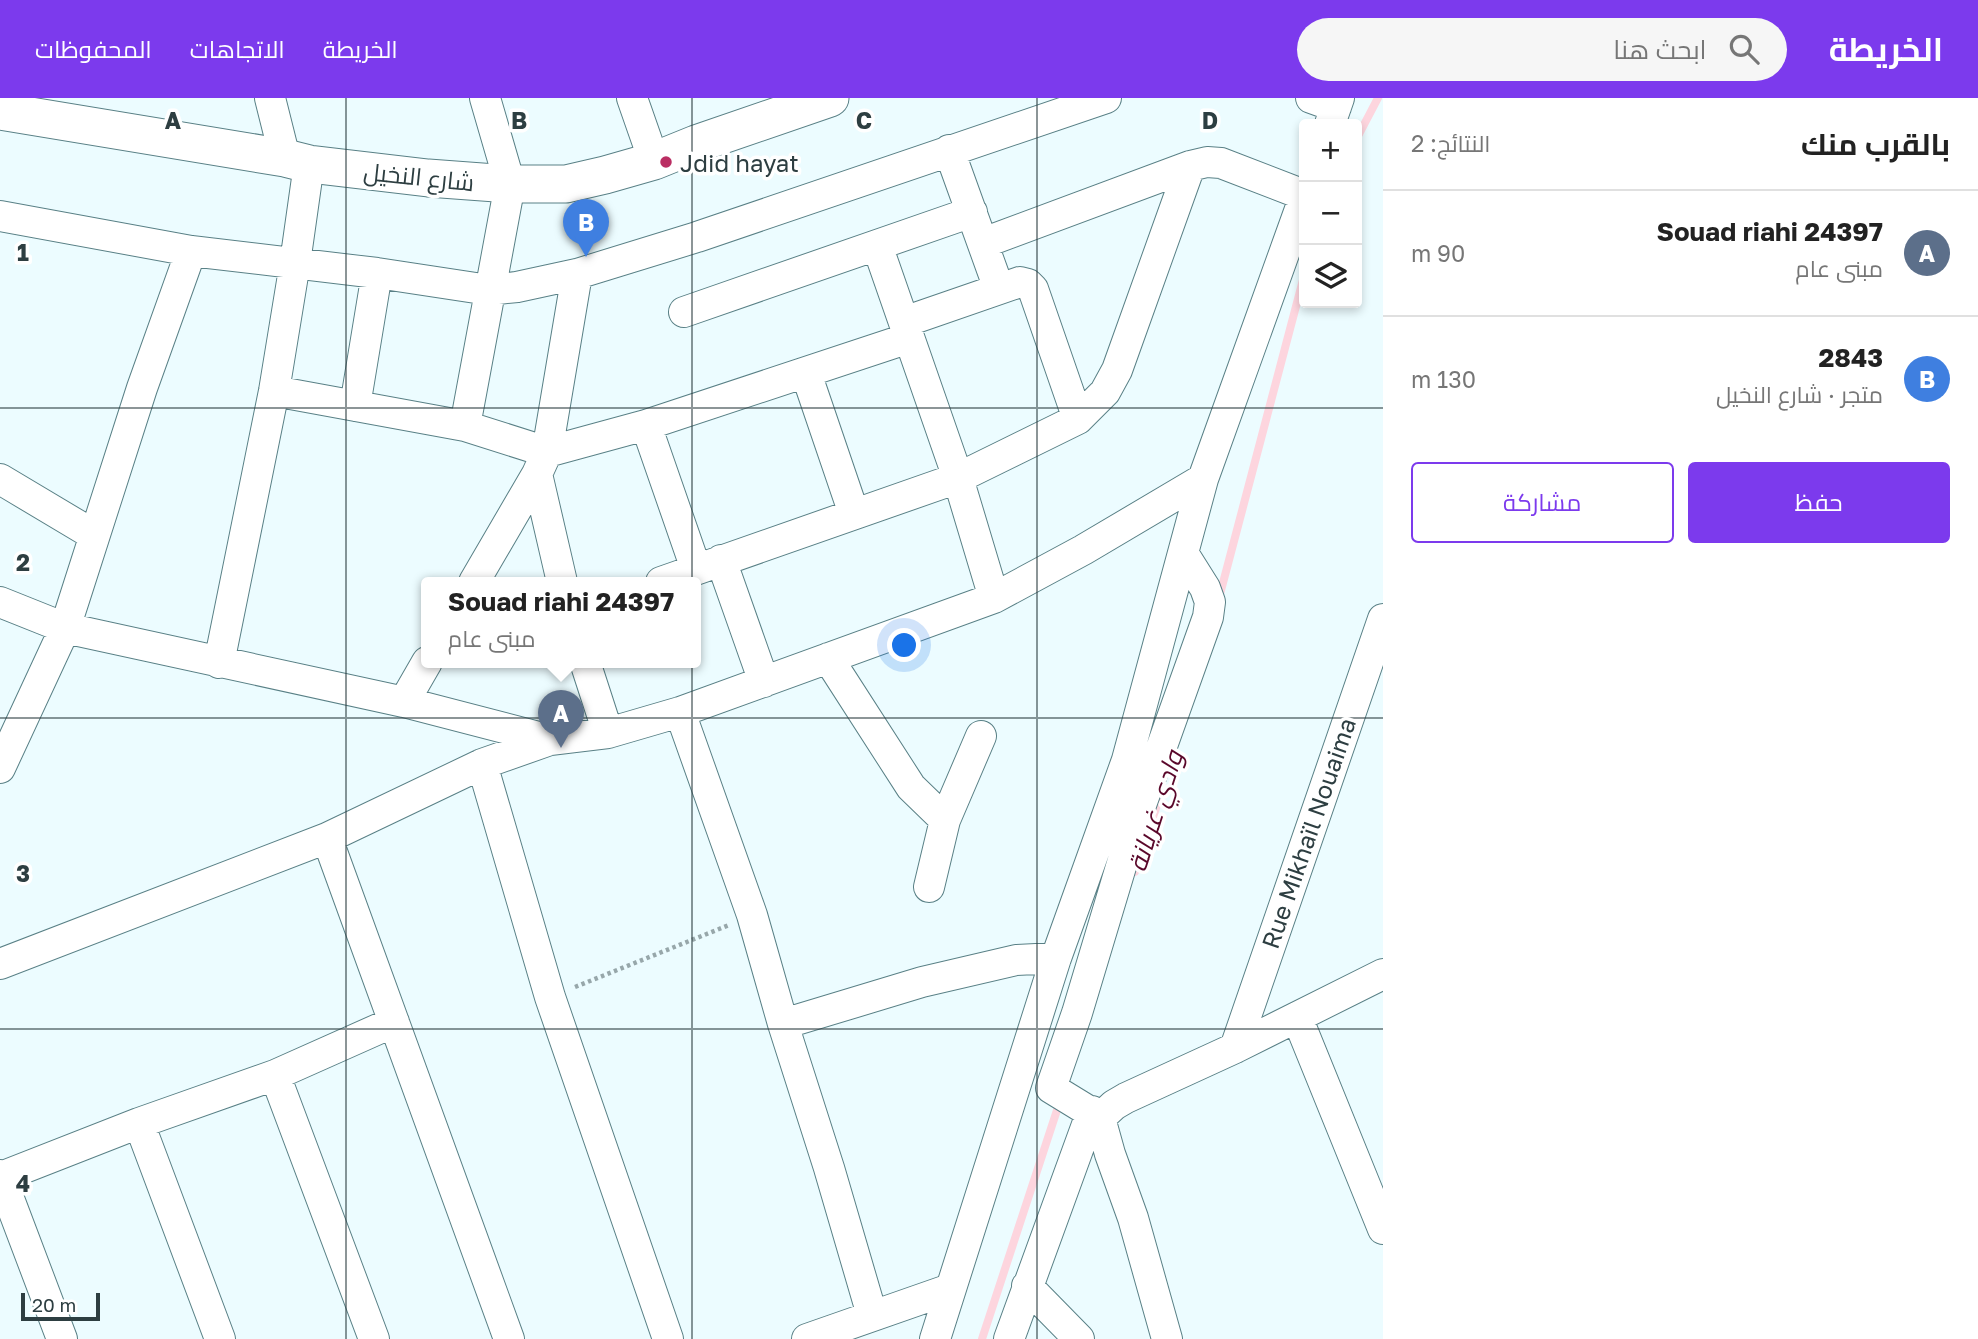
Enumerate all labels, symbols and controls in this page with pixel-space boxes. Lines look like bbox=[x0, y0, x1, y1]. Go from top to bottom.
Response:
search box bbox=[1297, 18, 1787, 81]
text: الخريطة bbox=[1829, 29, 1943, 68]
icon: search bbox=[1725, 30, 1763, 68]
text: المحفوظات bbox=[35, 34, 152, 63]
text: الاتجاهات bbox=[190, 34, 285, 63]
text: الخريطة bbox=[323, 34, 398, 63]
text: ابحث هنا bbox=[1613, 34, 1707, 65]
text: A bbox=[165, 106, 182, 134]
text: B bbox=[511, 106, 527, 134]
text: C bbox=[856, 106, 872, 134]
text: D bbox=[1202, 106, 1218, 134]
map controls bbox=[1299, 119, 1362, 308]
button: + bbox=[1299, 119, 1362, 182]
text: بالقرب منك bbox=[1801, 126, 1950, 162]
text: النتائج: 2 bbox=[1411, 129, 1490, 157]
place label: Jdid hayat bbox=[680, 148, 799, 177]
marker: Jdid hayat bbox=[658, 154, 674, 170]
street label: شارع النخيل bbox=[362, 156, 476, 199]
button: − bbox=[1299, 182, 1362, 245]
pin: B bbox=[563, 199, 609, 257]
text: Souad riahi 24397 bbox=[1657, 216, 1883, 247]
text: 1 bbox=[17, 238, 29, 266]
text: 90 m bbox=[1411, 239, 1465, 267]
text: A bbox=[1919, 239, 1935, 267]
button: layers bbox=[1299, 245, 1362, 308]
text: مبنى عام bbox=[1795, 254, 1883, 282]
text: 2843 bbox=[1818, 342, 1883, 373]
text: 130 m bbox=[1411, 365, 1476, 393]
text: B bbox=[1919, 365, 1935, 393]
text: متجر · شارع النخيل bbox=[1716, 380, 1883, 408]
button: مشاركة bbox=[1411, 462, 1674, 543]
button: حفظ bbox=[1688, 462, 1950, 543]
text: 2 bbox=[16, 548, 30, 576]
popup bbox=[421, 577, 701, 668]
text: Souad riahi 24397 bbox=[448, 586, 674, 617]
text: مبنى عام bbox=[448, 624, 535, 652]
your location bbox=[887, 628, 921, 662]
pin: A bbox=[538, 690, 584, 748]
street label: Rue Mikhaïl Nouaima bbox=[1255, 714, 1361, 952]
water label: وادي غريانة bbox=[1121, 745, 1195, 877]
text: 3 bbox=[16, 859, 30, 887]
text: 4 bbox=[16, 1169, 30, 1197]
scale bar bbox=[21, 1290, 100, 1322]
text: 20 m bbox=[32, 1293, 76, 1316]

